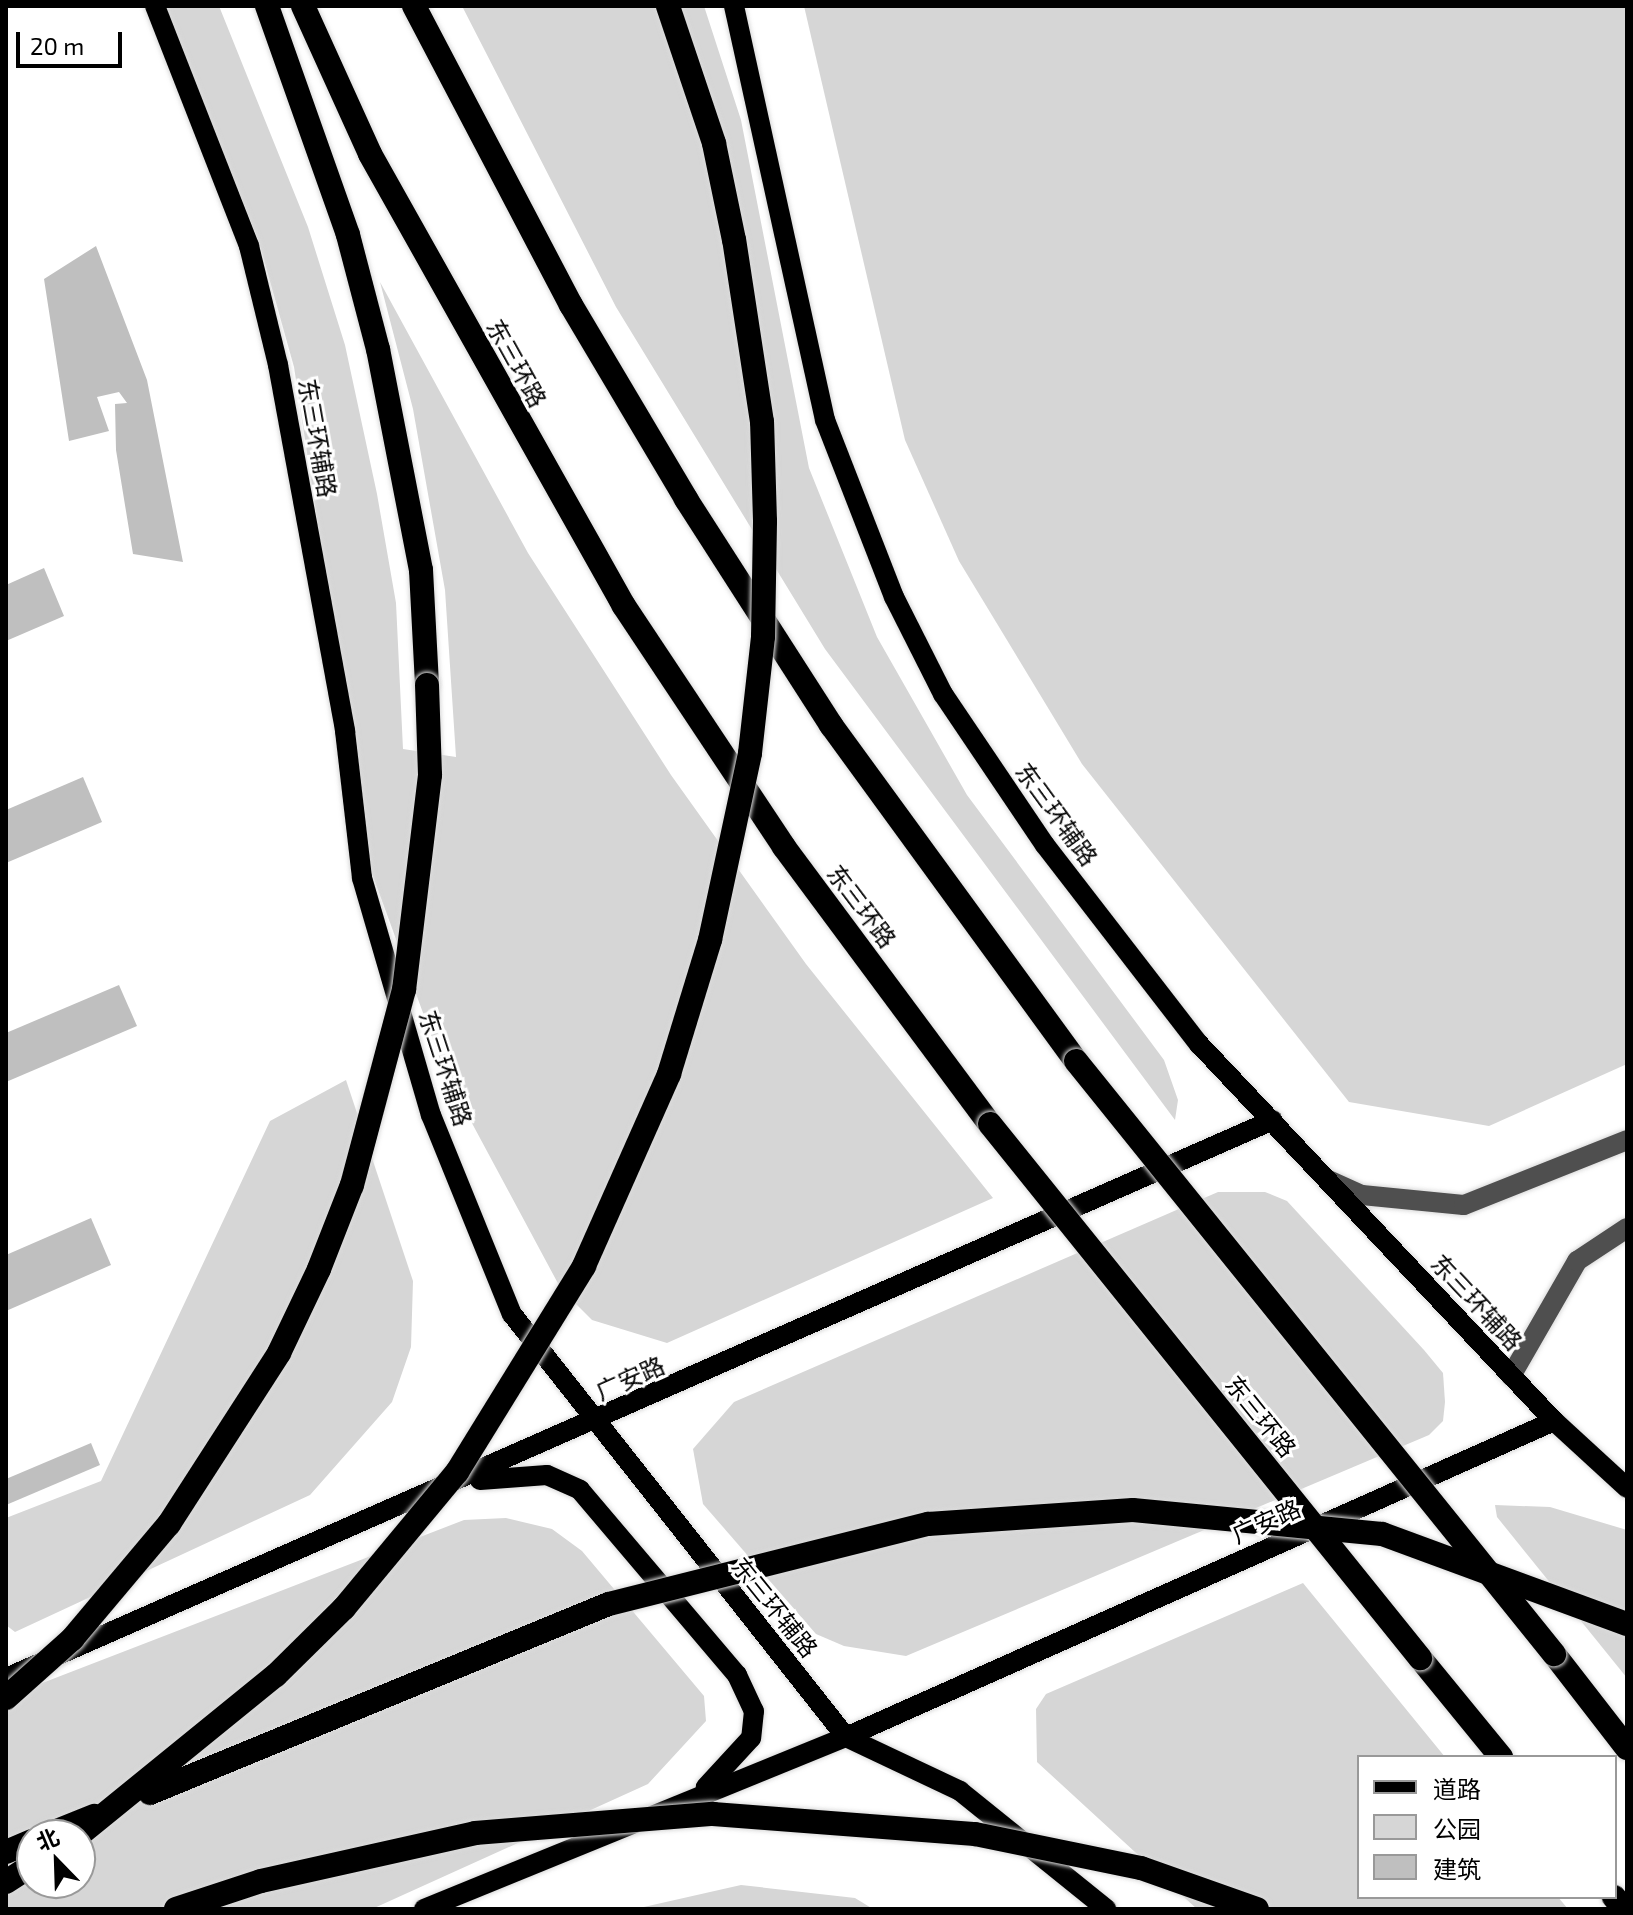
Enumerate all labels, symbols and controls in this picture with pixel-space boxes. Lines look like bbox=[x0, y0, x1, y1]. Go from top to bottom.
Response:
scale bar bbox=[20, 16, 126, 66]
text: 20 m bbox=[30, 31, 84, 60]
street label: 东三环路 bbox=[481, 314, 553, 412]
street label: 东三环辅路 bbox=[293, 376, 343, 500]
street label: 东三环辅路 bbox=[1010, 757, 1104, 871]
street label: 东三环路 bbox=[822, 859, 902, 953]
street label: 东三环辅路 bbox=[414, 1006, 478, 1130]
street label: 东三环辅路 bbox=[1426, 1248, 1528, 1356]
street label: 广安路 bbox=[591, 1350, 669, 1406]
street label: 东三环路 bbox=[1220, 1370, 1302, 1462]
street label: 广安路 bbox=[1227, 1493, 1305, 1549]
street label: 东三环辅路 bbox=[726, 1551, 824, 1663]
legend bbox=[1357, 1755, 1617, 1899]
text: 道路 bbox=[1433, 1774, 1481, 1803]
text: 公园 bbox=[1433, 1814, 1481, 1843]
north arrow bbox=[16, 1819, 96, 1899]
text: 北 bbox=[32, 1822, 63, 1855]
text: 建筑 bbox=[1433, 1854, 1481, 1883]

